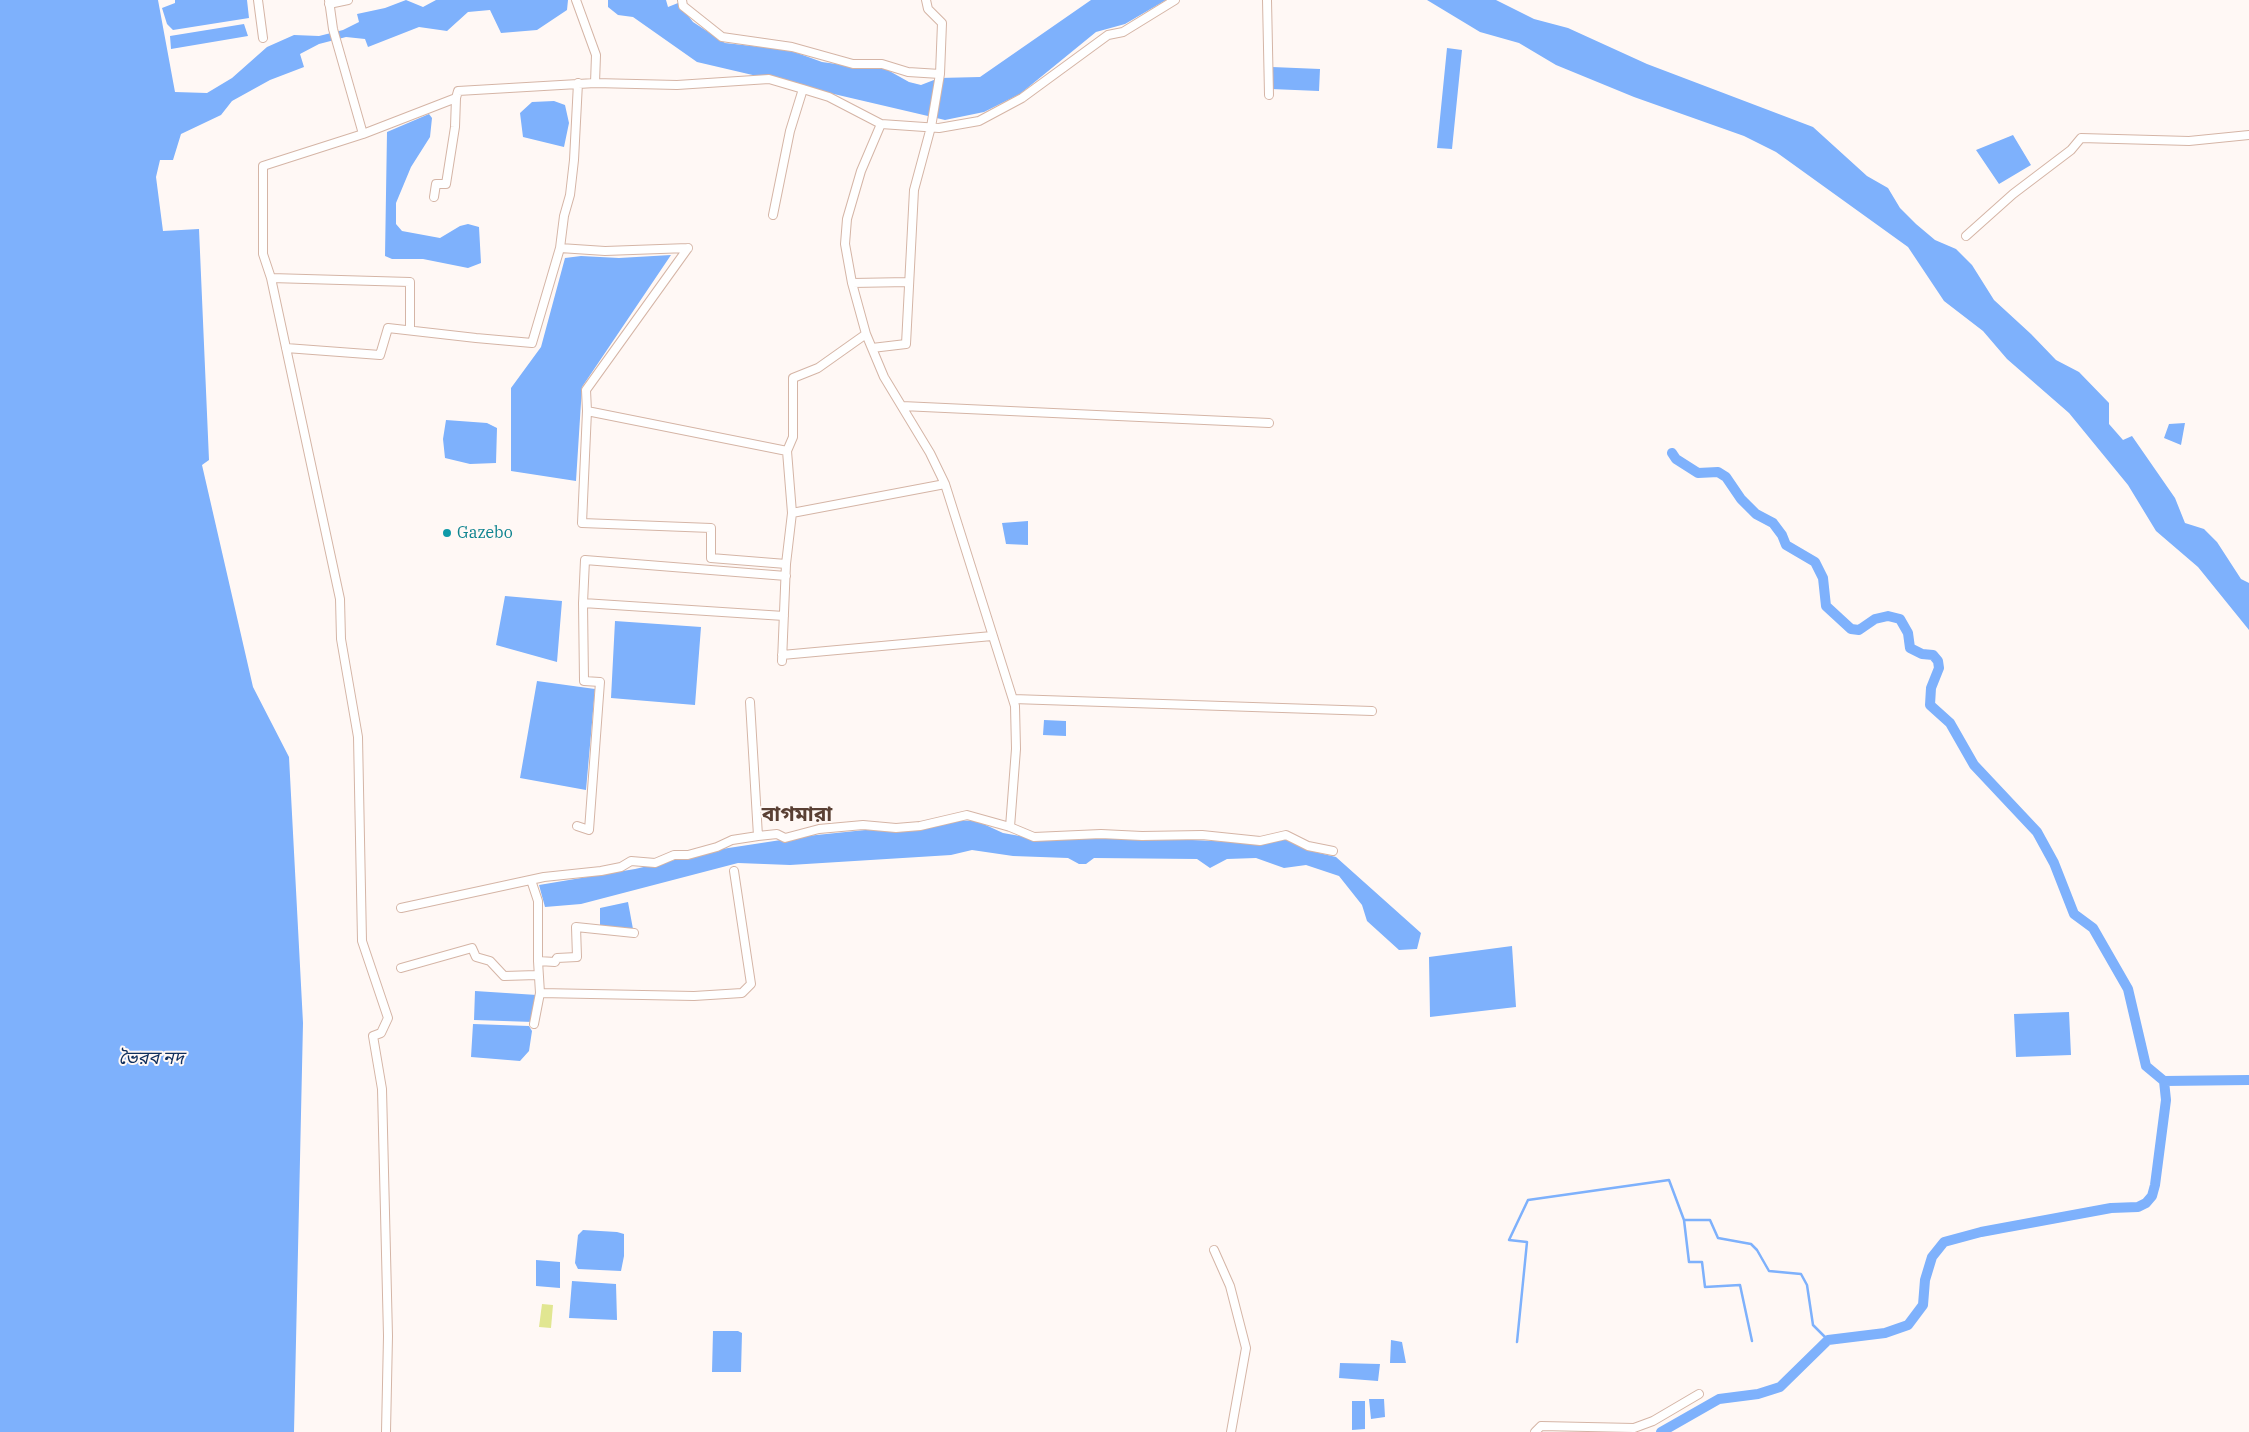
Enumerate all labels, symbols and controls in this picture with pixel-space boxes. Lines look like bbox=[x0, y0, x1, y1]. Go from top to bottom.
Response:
place label: Gazebo bbox=[457, 523, 513, 543]
marker: Gazebo bbox=[441, 527, 453, 539]
district label: বাগমারা bbox=[762, 802, 832, 828]
water label: ভৈরব নদ bbox=[118, 1048, 184, 1070]

